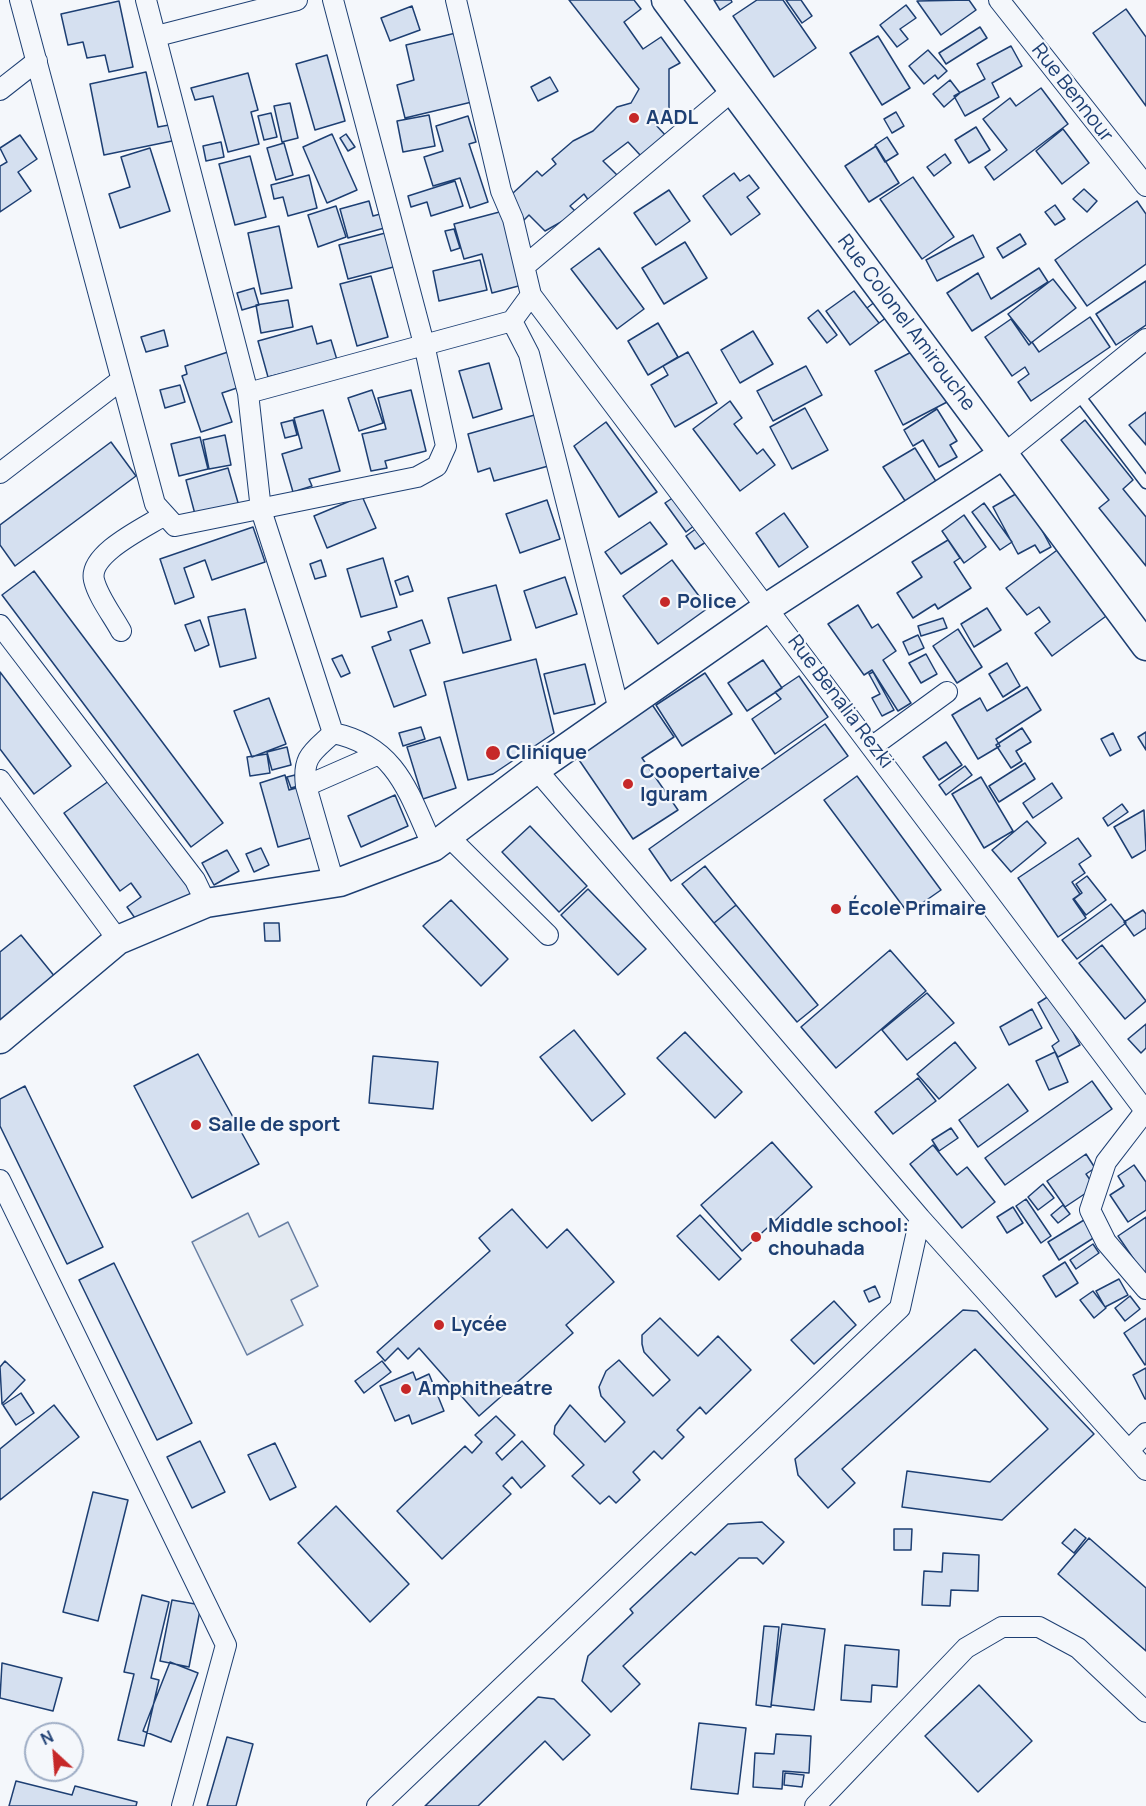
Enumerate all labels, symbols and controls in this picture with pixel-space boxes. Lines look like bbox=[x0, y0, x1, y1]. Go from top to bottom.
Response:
street label: Rue Bennour bbox=[1026, 39, 1118, 147]
place label: AADL bbox=[646, 106, 698, 130]
marker: AADL bbox=[627, 111, 641, 125]
street label: Rue Colonel Amirouche bbox=[832, 230, 980, 416]
place label: Police bbox=[677, 590, 736, 614]
marker: Police bbox=[658, 595, 672, 609]
street label: Rue Benalia Rezki bbox=[782, 631, 898, 773]
place label: Clinique bbox=[506, 741, 587, 765]
marker: Clinique bbox=[484, 744, 502, 762]
place label: Coopertaive Iguram bbox=[640, 760, 760, 807]
marker: Coopertaive Iguram bbox=[621, 777, 635, 791]
place label: École Primaire bbox=[848, 897, 986, 921]
marker: École Primaire bbox=[829, 902, 843, 916]
place label: Salle de sport bbox=[208, 1113, 340, 1137]
marker: Salle de sport bbox=[189, 1118, 203, 1132]
place label: Middle school: chouhada bbox=[768, 1214, 909, 1261]
marker: Middle school: chouhada bbox=[749, 1230, 763, 1244]
place label: Lycée bbox=[451, 1313, 507, 1337]
marker: Lycée bbox=[432, 1318, 446, 1332]
place label: Amphitheatre bbox=[418, 1377, 553, 1401]
marker: Amphitheatre bbox=[399, 1382, 413, 1396]
north arrow bbox=[24, 1722, 84, 1782]
text: N bbox=[37, 1725, 57, 1750]

